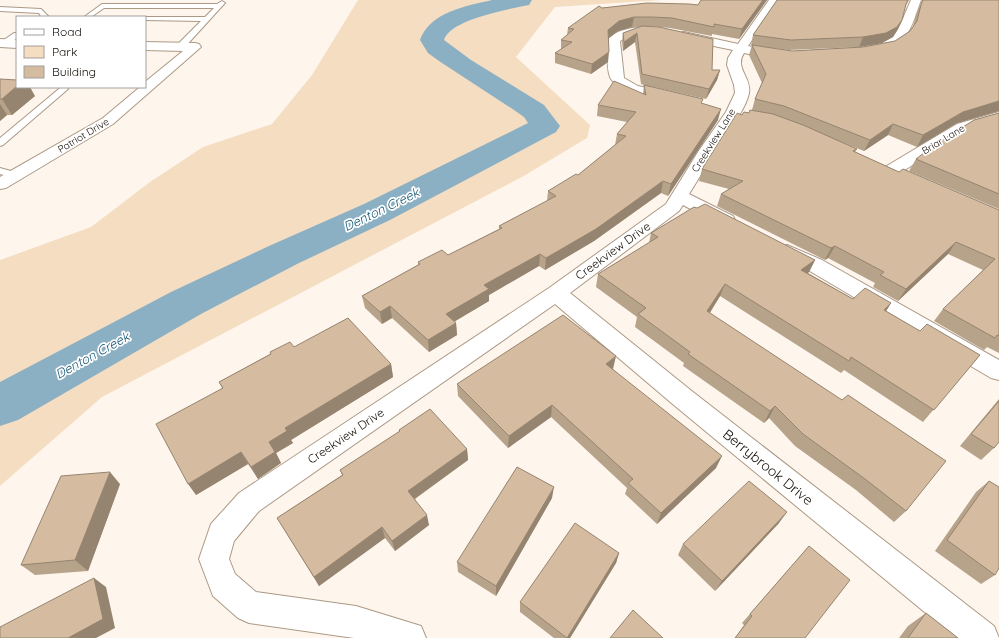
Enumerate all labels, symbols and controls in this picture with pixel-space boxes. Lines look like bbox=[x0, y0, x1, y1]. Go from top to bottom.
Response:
legend bbox=[16, 16, 146, 88]
text: Road bbox=[52, 24, 82, 39]
text: Park bbox=[52, 44, 77, 59]
text: Building bbox=[52, 64, 96, 79]
street label: Creekview Lane bbox=[689, 106, 738, 175]
street label: Patriot Drive bbox=[55, 115, 112, 156]
street label: Briar Lane bbox=[919, 121, 967, 157]
water label: Denton Creek bbox=[340, 183, 422, 234]
street label: Creekview Drive bbox=[572, 218, 653, 283]
water label: Denton Creek bbox=[52, 328, 133, 382]
street label: Creekview Drive bbox=[305, 404, 387, 467]
street label: Berrybrook Drive bbox=[719, 425, 817, 509]

